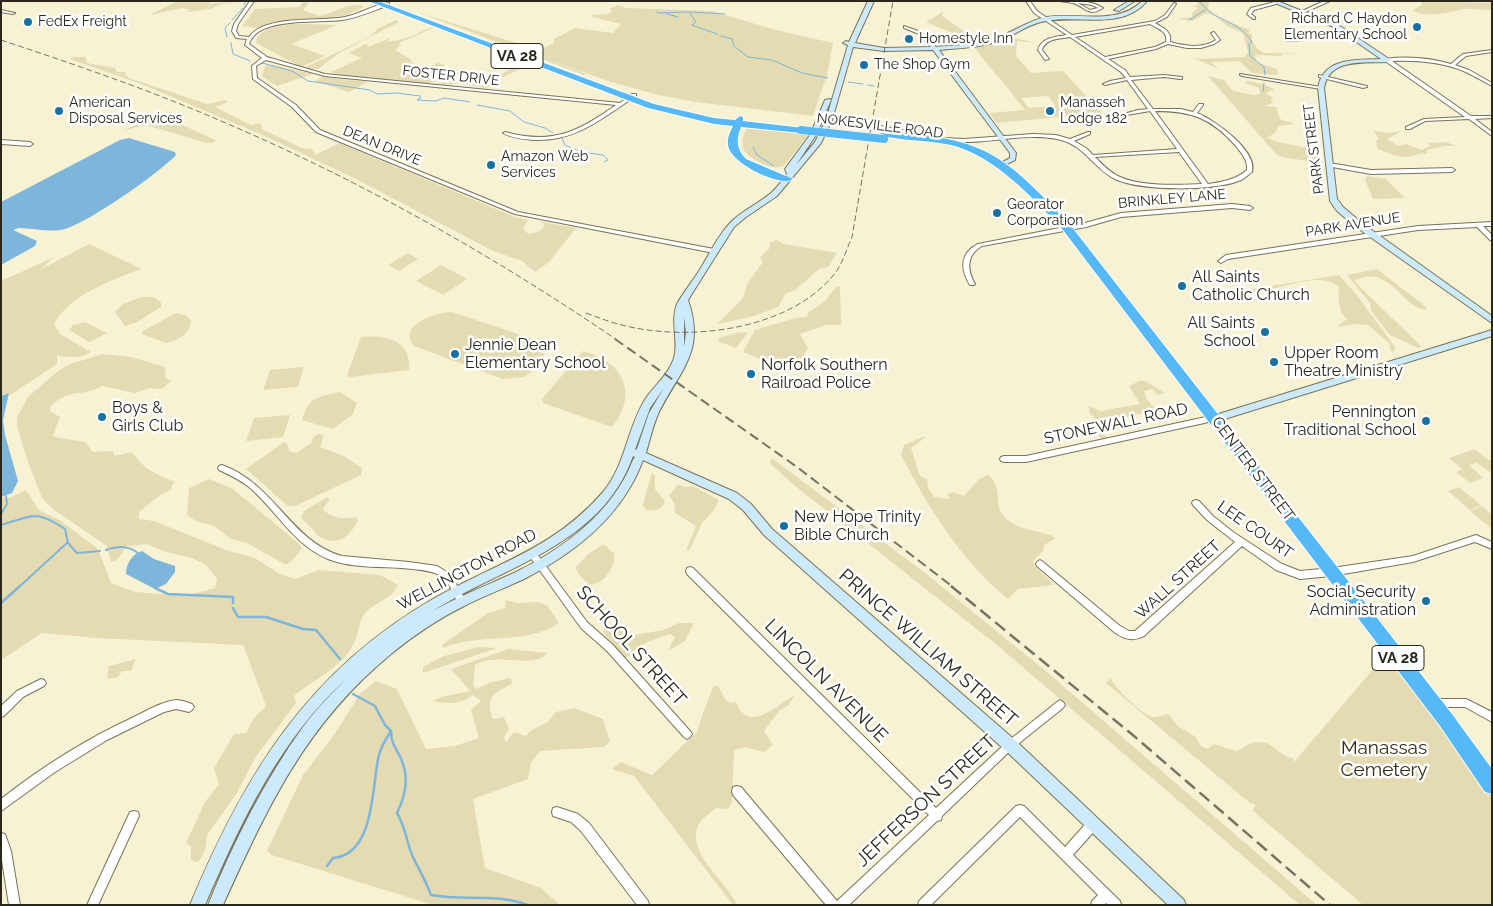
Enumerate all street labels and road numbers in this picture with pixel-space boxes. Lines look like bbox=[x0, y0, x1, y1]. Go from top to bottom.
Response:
road number: VA 28 bbox=[491, 44, 543, 68]
street label: FOSTER DRIVE bbox=[402, 63, 500, 89]
street label: PARK STREET bbox=[1300, 103, 1328, 195]
street label: NOKESVILLE ROAD bbox=[816, 110, 944, 142]
street label: DEAN DRIVE bbox=[340, 123, 424, 169]
street label: BRINKLEY LANE bbox=[1117, 186, 1227, 212]
street label: PARK AVENUE bbox=[1304, 209, 1402, 241]
street label: STONEWALL ROAD bbox=[1042, 399, 1190, 449]
street label: CENTER STREET bbox=[1207, 413, 1299, 525]
street label: LEE COURT bbox=[1213, 497, 1297, 563]
street label: WELLINGTON ROAD bbox=[394, 525, 540, 615]
street label: WALL STREET bbox=[1131, 537, 1225, 623]
street label: PRINCE WILLIAM STREET bbox=[834, 564, 1022, 732]
street label: SCHOOL STREET bbox=[571, 581, 691, 711]
street label: LINCOLN AVENUE bbox=[760, 615, 892, 747]
road number: VA 28 bbox=[1372, 646, 1424, 670]
street label: JEFFERSON STREET bbox=[851, 730, 1001, 872]

